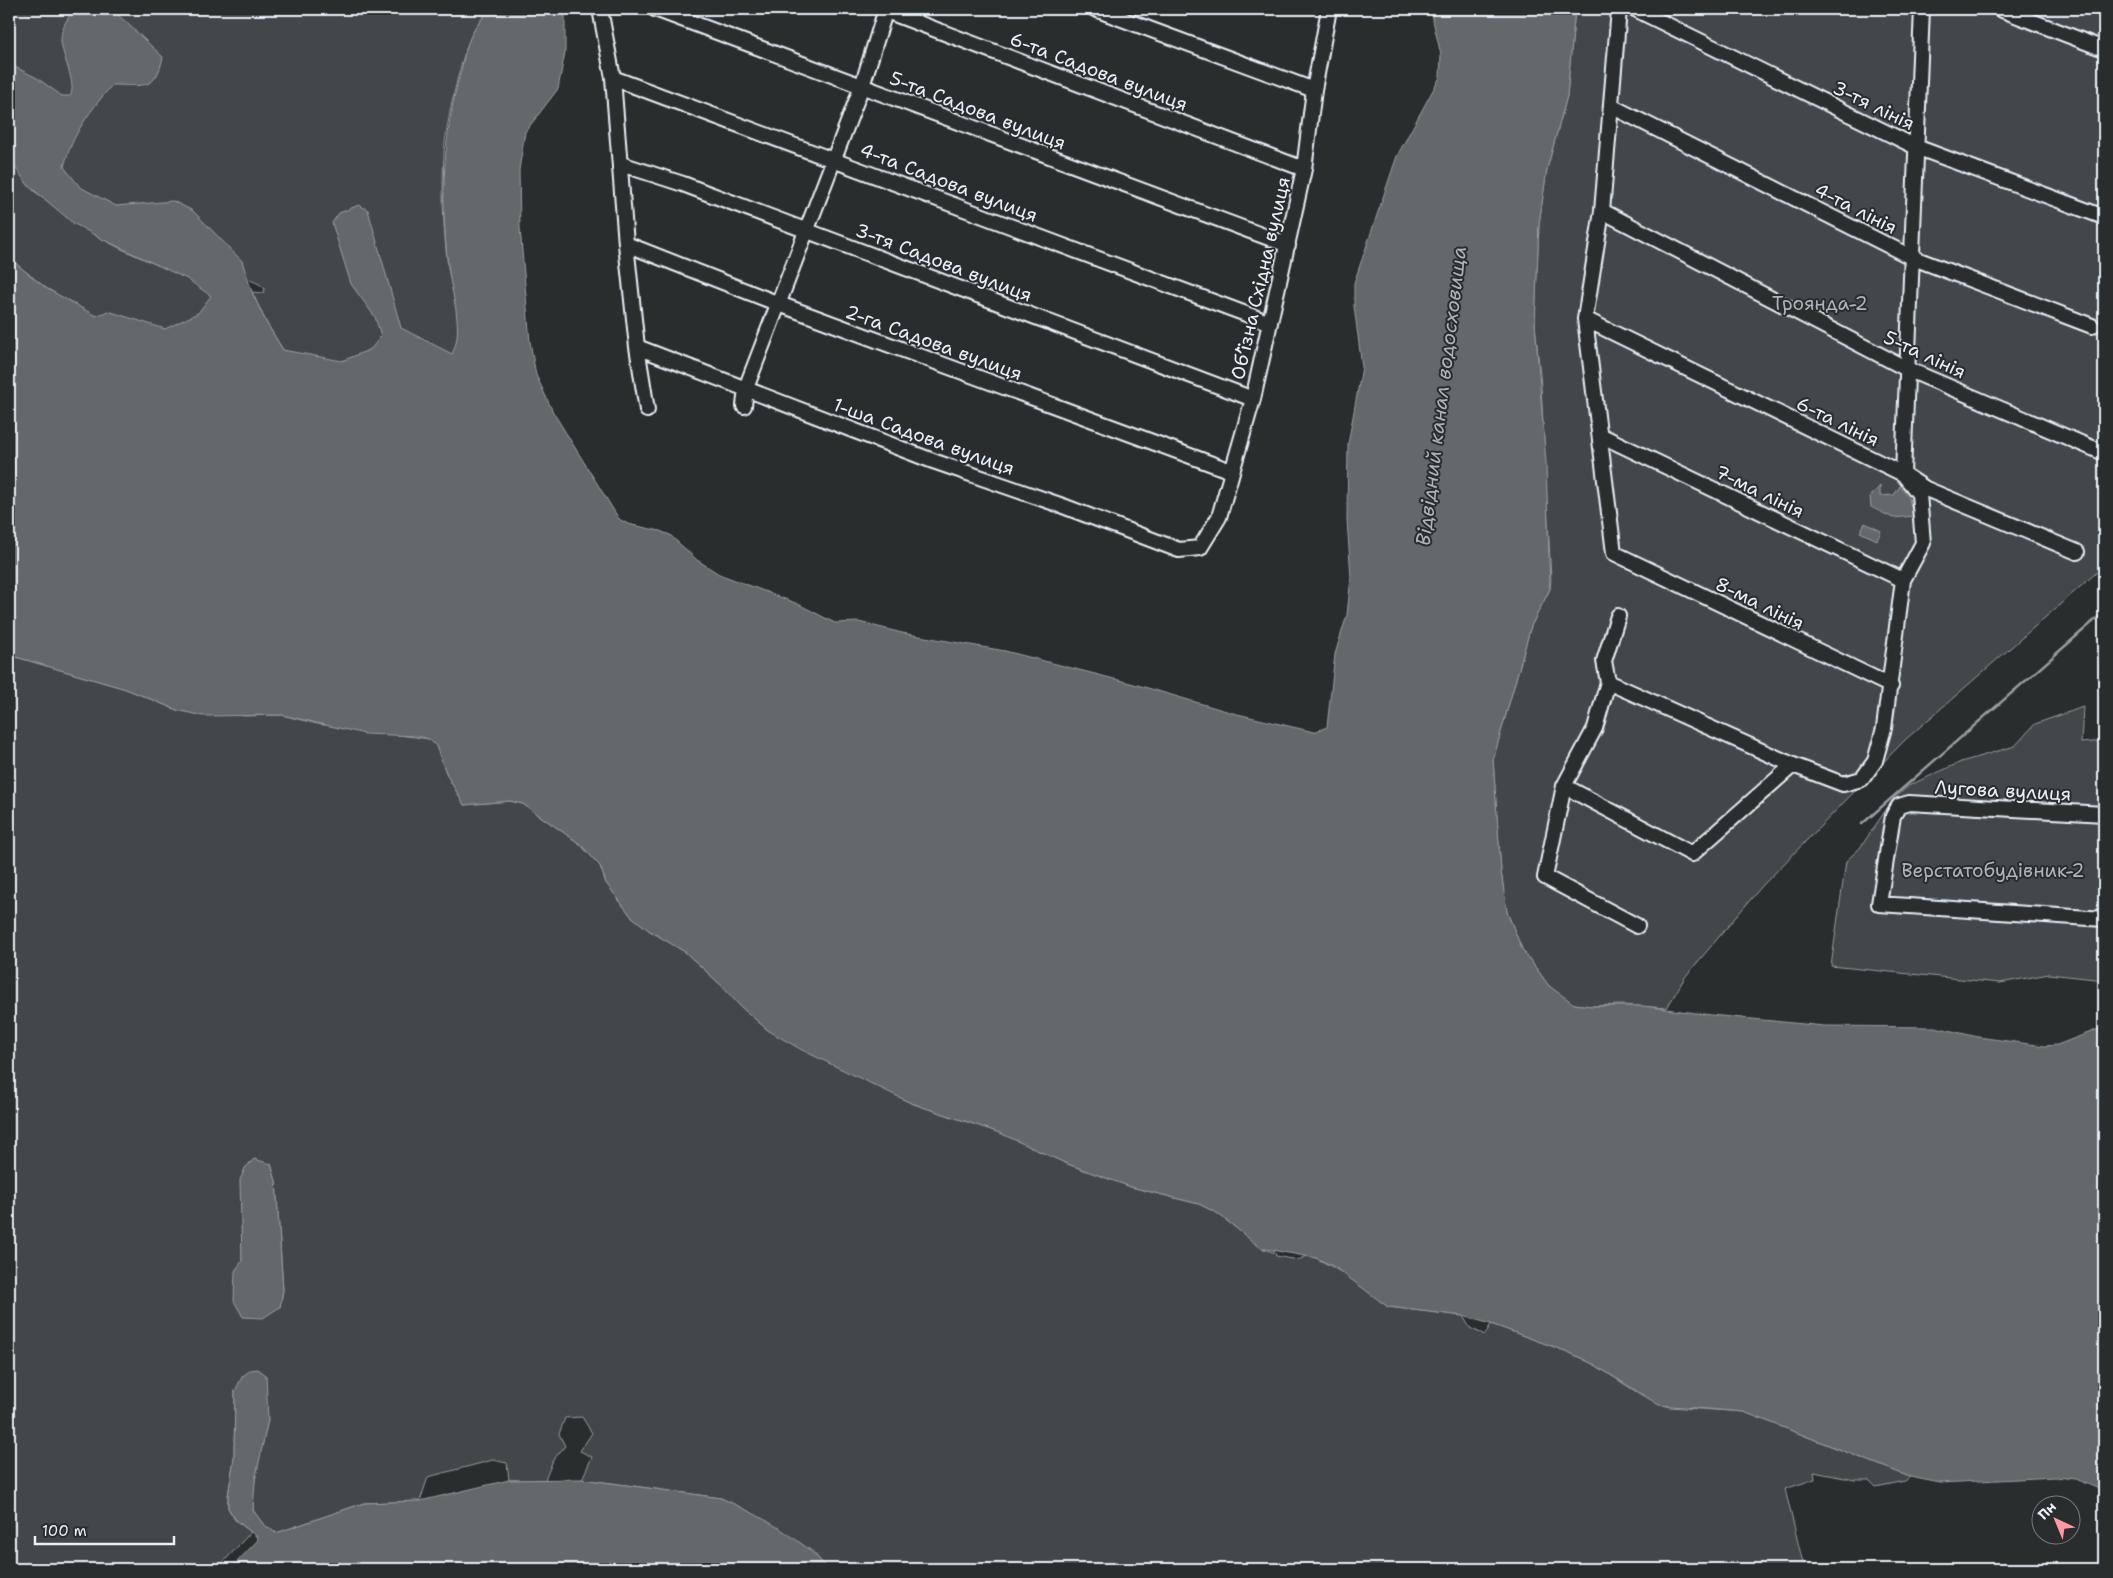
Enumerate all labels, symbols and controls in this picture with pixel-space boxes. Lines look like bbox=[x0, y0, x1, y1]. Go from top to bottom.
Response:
street label: 6-та Садова вулиця bbox=[1006, 26, 1191, 117]
street label: 5-та Садова вулиця bbox=[886, 65, 1070, 156]
street label: 3-тя лінія bbox=[1829, 75, 1919, 136]
street label: 4-та Садова вулиця bbox=[856, 137, 1041, 228]
street label: Обʼїзна Східна вулиця bbox=[1225, 174, 1296, 382]
street label: 4-та лінія bbox=[1810, 177, 1901, 240]
street label: 3-тя Садова вулиця bbox=[852, 217, 1036, 308]
water label: Відвідний канал водосховища bbox=[1410, 245, 1472, 547]
park label: Троянда-2 bbox=[1772, 291, 1868, 316]
street label: 2-га Садова вулиця bbox=[842, 299, 1026, 386]
street label: 5-та лінія bbox=[1880, 325, 1970, 384]
street label: 6-та лінія bbox=[1792, 391, 1883, 452]
street label: 1-ша Садова вулиця bbox=[830, 392, 1018, 481]
street label: 7-ма лінія bbox=[1711, 459, 1808, 524]
street label: 8-ма лінія bbox=[1711, 571, 1808, 636]
street label: Лугова вулиця bbox=[1934, 774, 2072, 807]
park label: Верстатобудівник-2 bbox=[1901, 858, 2085, 883]
north arrow bbox=[2030, 1496, 2080, 1546]
text: Пн bbox=[2034, 1498, 2060, 1524]
scale bar bbox=[35, 1513, 174, 1545]
text: 100 m bbox=[42, 1521, 87, 1541]

